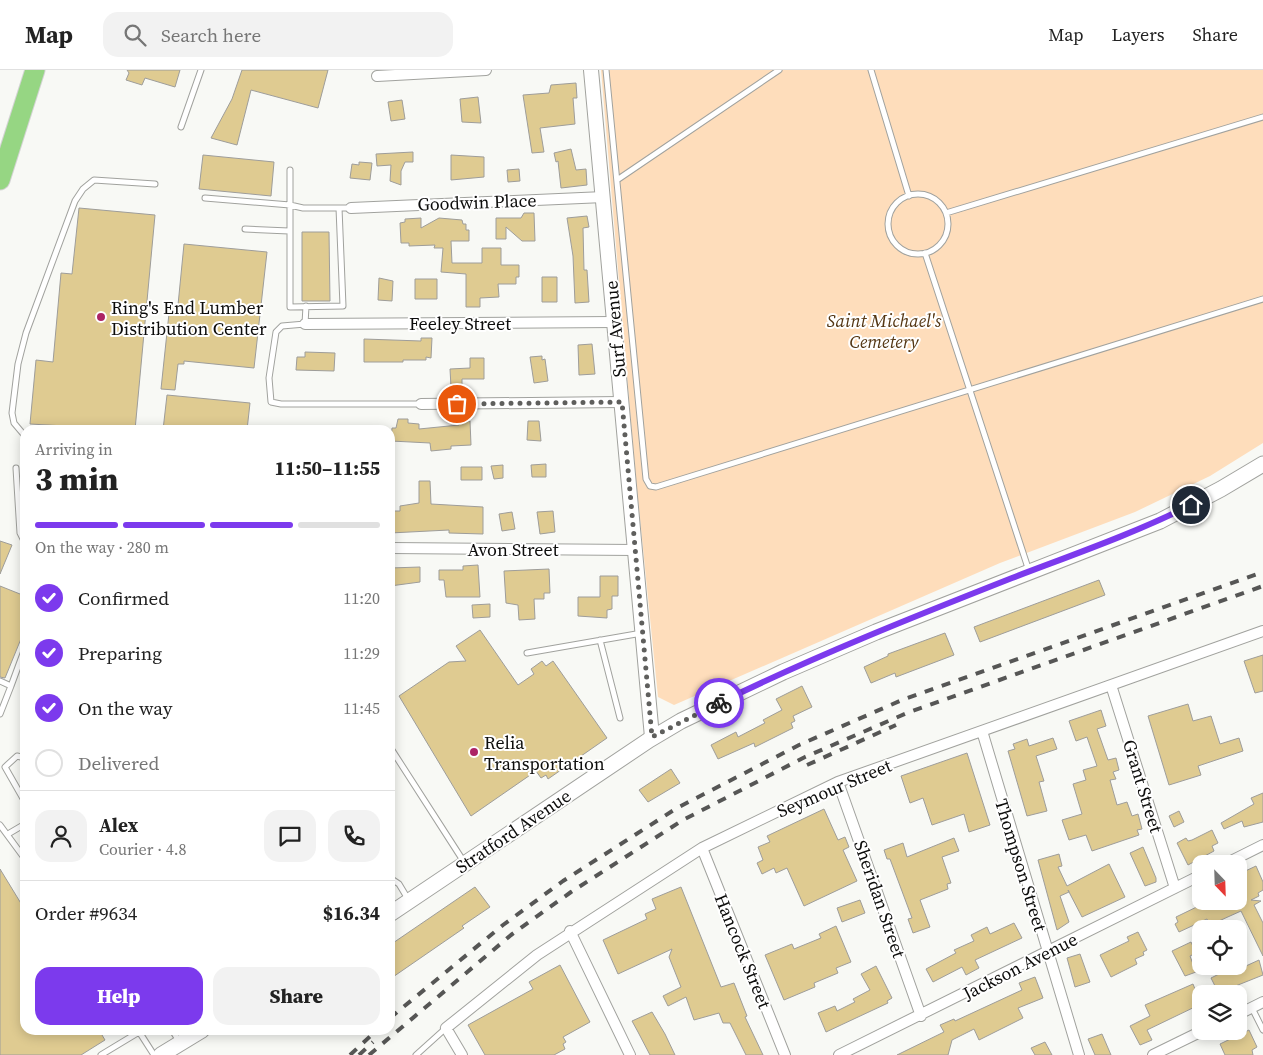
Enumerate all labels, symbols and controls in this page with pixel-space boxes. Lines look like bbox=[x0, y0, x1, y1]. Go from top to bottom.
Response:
search box bbox=[103, 12, 453, 57]
text: Map bbox=[25, 18, 73, 51]
icon: search bbox=[121, 21, 149, 49]
text: Search here bbox=[161, 22, 261, 48]
text: Map bbox=[1048, 22, 1083, 47]
text: Layers bbox=[1111, 22, 1164, 47]
text: Share bbox=[1192, 22, 1238, 47]
street label: Goodwin Place bbox=[417, 187, 537, 217]
street label: Surf Avenue bbox=[598, 280, 632, 378]
place label: Ring's End Lumber Distribution Center bbox=[111, 295, 267, 341]
park label: Saint Michael's Cemetery bbox=[827, 308, 942, 354]
marker: Ring's End Lumber Distribution Center bbox=[95, 311, 107, 323]
street label: Feeley Street bbox=[409, 311, 511, 336]
pin bbox=[436, 383, 478, 425]
icon: bag bbox=[443, 390, 471, 418]
text: Arriving in bbox=[35, 438, 113, 460]
text: 11:50–11:55 bbox=[275, 455, 380, 481]
text: 3 min bbox=[35, 457, 118, 501]
pin bbox=[1170, 484, 1212, 526]
icon: home bbox=[1177, 491, 1205, 519]
text: On the way · 280 m bbox=[35, 536, 169, 558]
street label: Avon Street bbox=[467, 537, 559, 562]
icon: check bbox=[35, 584, 63, 612]
text: Confirmed bbox=[78, 585, 169, 611]
text: 11:20 bbox=[343, 587, 380, 609]
icon: check bbox=[35, 639, 63, 667]
text: Preparing bbox=[78, 640, 162, 666]
text: 11:29 bbox=[343, 642, 380, 664]
courier bbox=[694, 678, 744, 728]
icon: bike bbox=[705, 689, 733, 717]
icon: check bbox=[35, 694, 63, 722]
text: On the way bbox=[78, 695, 173, 721]
text: 11:45 bbox=[343, 697, 380, 719]
place label: Relia Transportation bbox=[484, 730, 605, 776]
street label: Grant Street bbox=[1117, 736, 1169, 836]
marker: Relia Transportation bbox=[468, 746, 480, 758]
text: Delivered bbox=[78, 750, 159, 776]
street label: Seymour Street bbox=[773, 753, 895, 823]
street label: Stratford Avenue bbox=[450, 783, 576, 879]
street label: Thompson Street bbox=[989, 796, 1053, 934]
button: person bbox=[35, 810, 87, 862]
button: chat bbox=[264, 810, 316, 862]
button: phone bbox=[328, 810, 380, 862]
text: Alex bbox=[99, 812, 138, 838]
street label: Sheridan Street bbox=[848, 837, 912, 961]
text: Courier · 4.8 bbox=[99, 838, 187, 860]
north arrow bbox=[1192, 855, 1248, 910]
map controls bbox=[1192, 855, 1247, 1040]
street label: Hancock Street bbox=[709, 890, 777, 1012]
text: Order #9634 bbox=[35, 900, 137, 926]
text: $16.34 bbox=[323, 900, 380, 926]
button: locate bbox=[1192, 920, 1247, 975]
street label: Jackson Avenue bbox=[957, 926, 1082, 1006]
button: Help bbox=[35, 967, 203, 1025]
button: Share bbox=[213, 967, 380, 1025]
button: layers bbox=[1192, 985, 1247, 1040]

